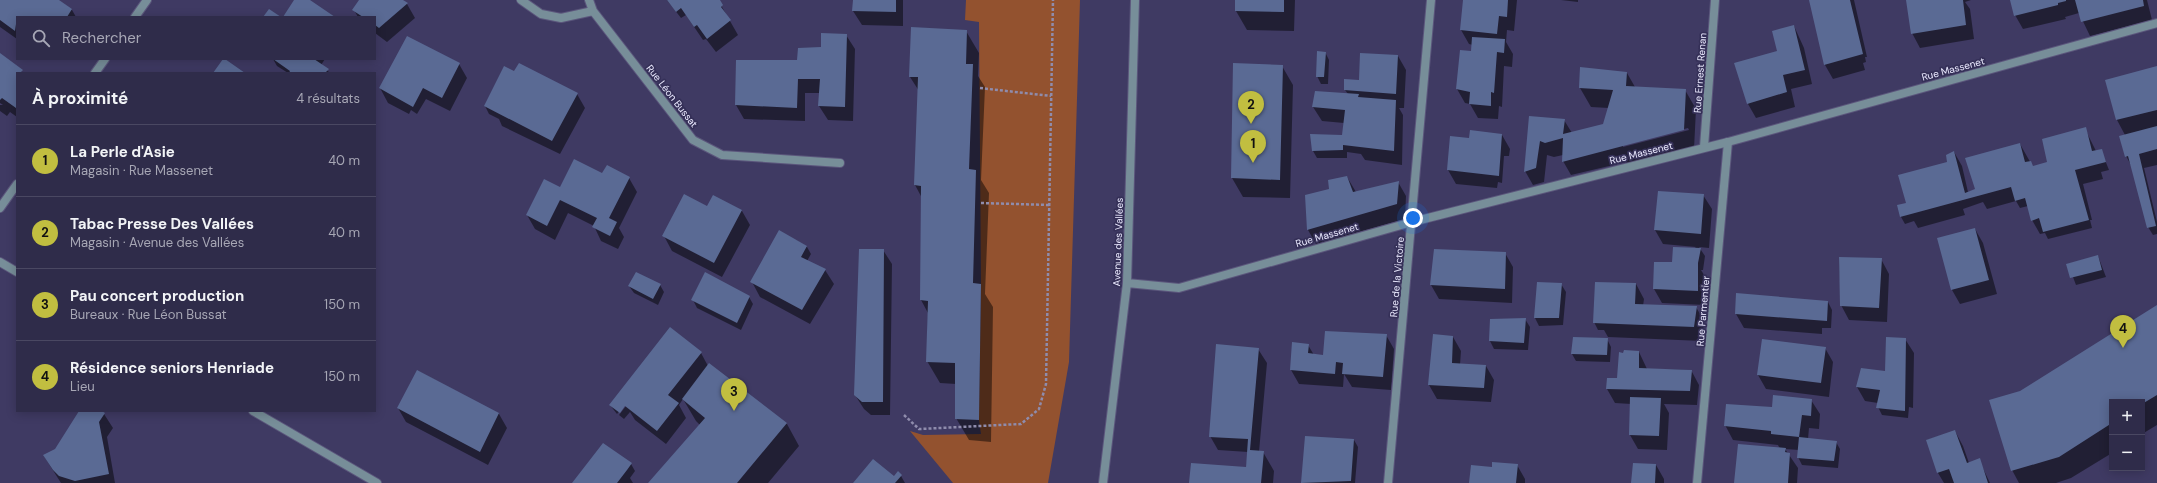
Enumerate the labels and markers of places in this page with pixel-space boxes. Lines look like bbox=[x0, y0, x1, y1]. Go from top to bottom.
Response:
pin: 2 bbox=[1238, 91, 1264, 124]
pin: 1 bbox=[1240, 130, 1266, 163]
pin: 4 bbox=[2110, 315, 2136, 348]
pin: 3 bbox=[721, 378, 747, 411]

